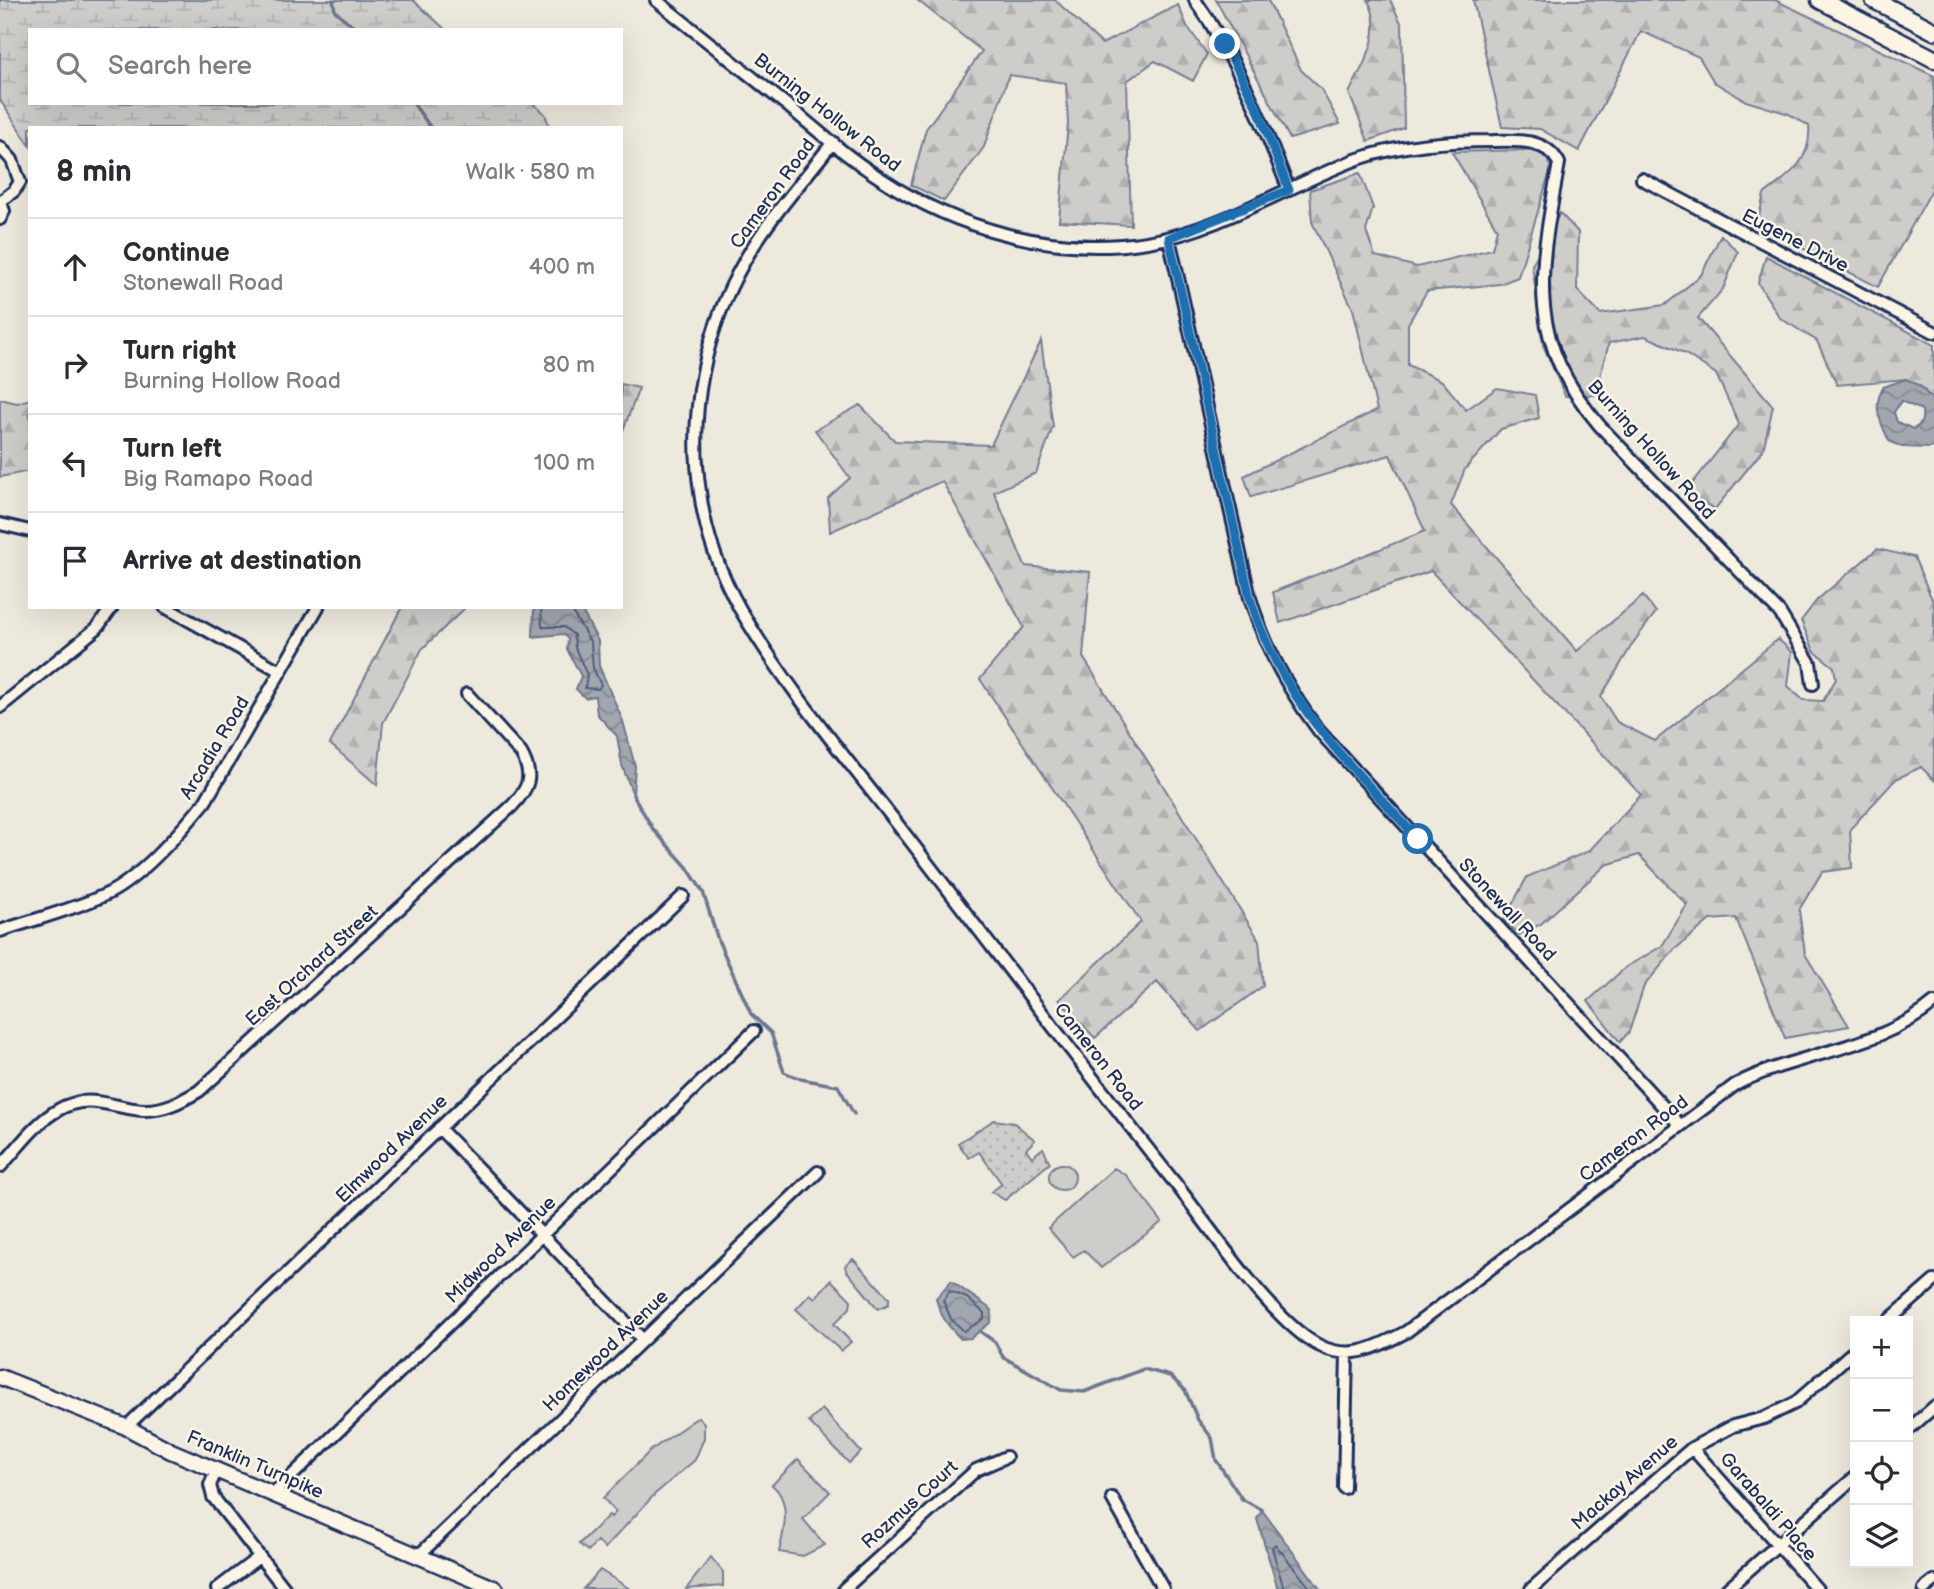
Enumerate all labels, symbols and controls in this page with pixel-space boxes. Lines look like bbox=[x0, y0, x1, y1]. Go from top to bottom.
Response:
search box bbox=[28, 28, 623, 105]
route end bbox=[1209, 28, 1240, 59]
icon: search bbox=[52, 48, 90, 86]
street label: Burning Hollow Road bbox=[749, 49, 905, 177]
text: Search here bbox=[108, 51, 252, 82]
street label: Cameron Road bbox=[725, 135, 821, 253]
text: 8 min bbox=[56, 154, 132, 190]
text: Walk · 580 m bbox=[466, 158, 595, 186]
street label: Eugene Drive bbox=[1738, 204, 1852, 278]
text: Continue bbox=[123, 238, 230, 269]
icon: ahead bbox=[56, 248, 94, 286]
text: 400 m bbox=[529, 253, 595, 281]
text: Stonewall Road bbox=[123, 269, 283, 297]
text: Turn right bbox=[123, 336, 236, 367]
icon: right bbox=[56, 346, 94, 384]
text: 80 m bbox=[543, 351, 595, 379]
text: Burning Hollow Road bbox=[123, 367, 341, 395]
street label: Burning Hollow Road bbox=[1582, 375, 1720, 525]
text: Turn left bbox=[123, 434, 222, 465]
icon: left bbox=[56, 444, 94, 482]
text: 100 m bbox=[534, 449, 595, 477]
text: Big Ramapo Road bbox=[123, 465, 313, 493]
icon: arrive bbox=[56, 542, 94, 580]
text: Arrive at destination bbox=[123, 546, 362, 577]
street label: Arcadia Road bbox=[175, 692, 255, 804]
route start bbox=[1402, 823, 1433, 854]
street label: Stonewall Road bbox=[1453, 854, 1561, 966]
street label: East Orchard Street bbox=[241, 900, 383, 1032]
street label: Cameron Road bbox=[1049, 999, 1147, 1115]
street label: Elmwood Avenue bbox=[331, 1090, 453, 1208]
street label: Cameron Road bbox=[1575, 1091, 1693, 1187]
street label: Midwood Avenue bbox=[441, 1191, 561, 1309]
street label: Homewood Avenue bbox=[538, 1285, 674, 1417]
map controls bbox=[1850, 1316, 1913, 1568]
button: + bbox=[1850, 1316, 1913, 1379]
button: − bbox=[1850, 1379, 1913, 1442]
street label: Franklin Turnpike bbox=[183, 1426, 327, 1504]
street label: Mackay Avenue bbox=[1567, 1431, 1683, 1535]
button: locate bbox=[1850, 1442, 1913, 1505]
street label: Garabaldi Place bbox=[1715, 1448, 1821, 1566]
street label: Rozmus Court bbox=[857, 1456, 963, 1554]
button: layers bbox=[1850, 1505, 1913, 1568]

